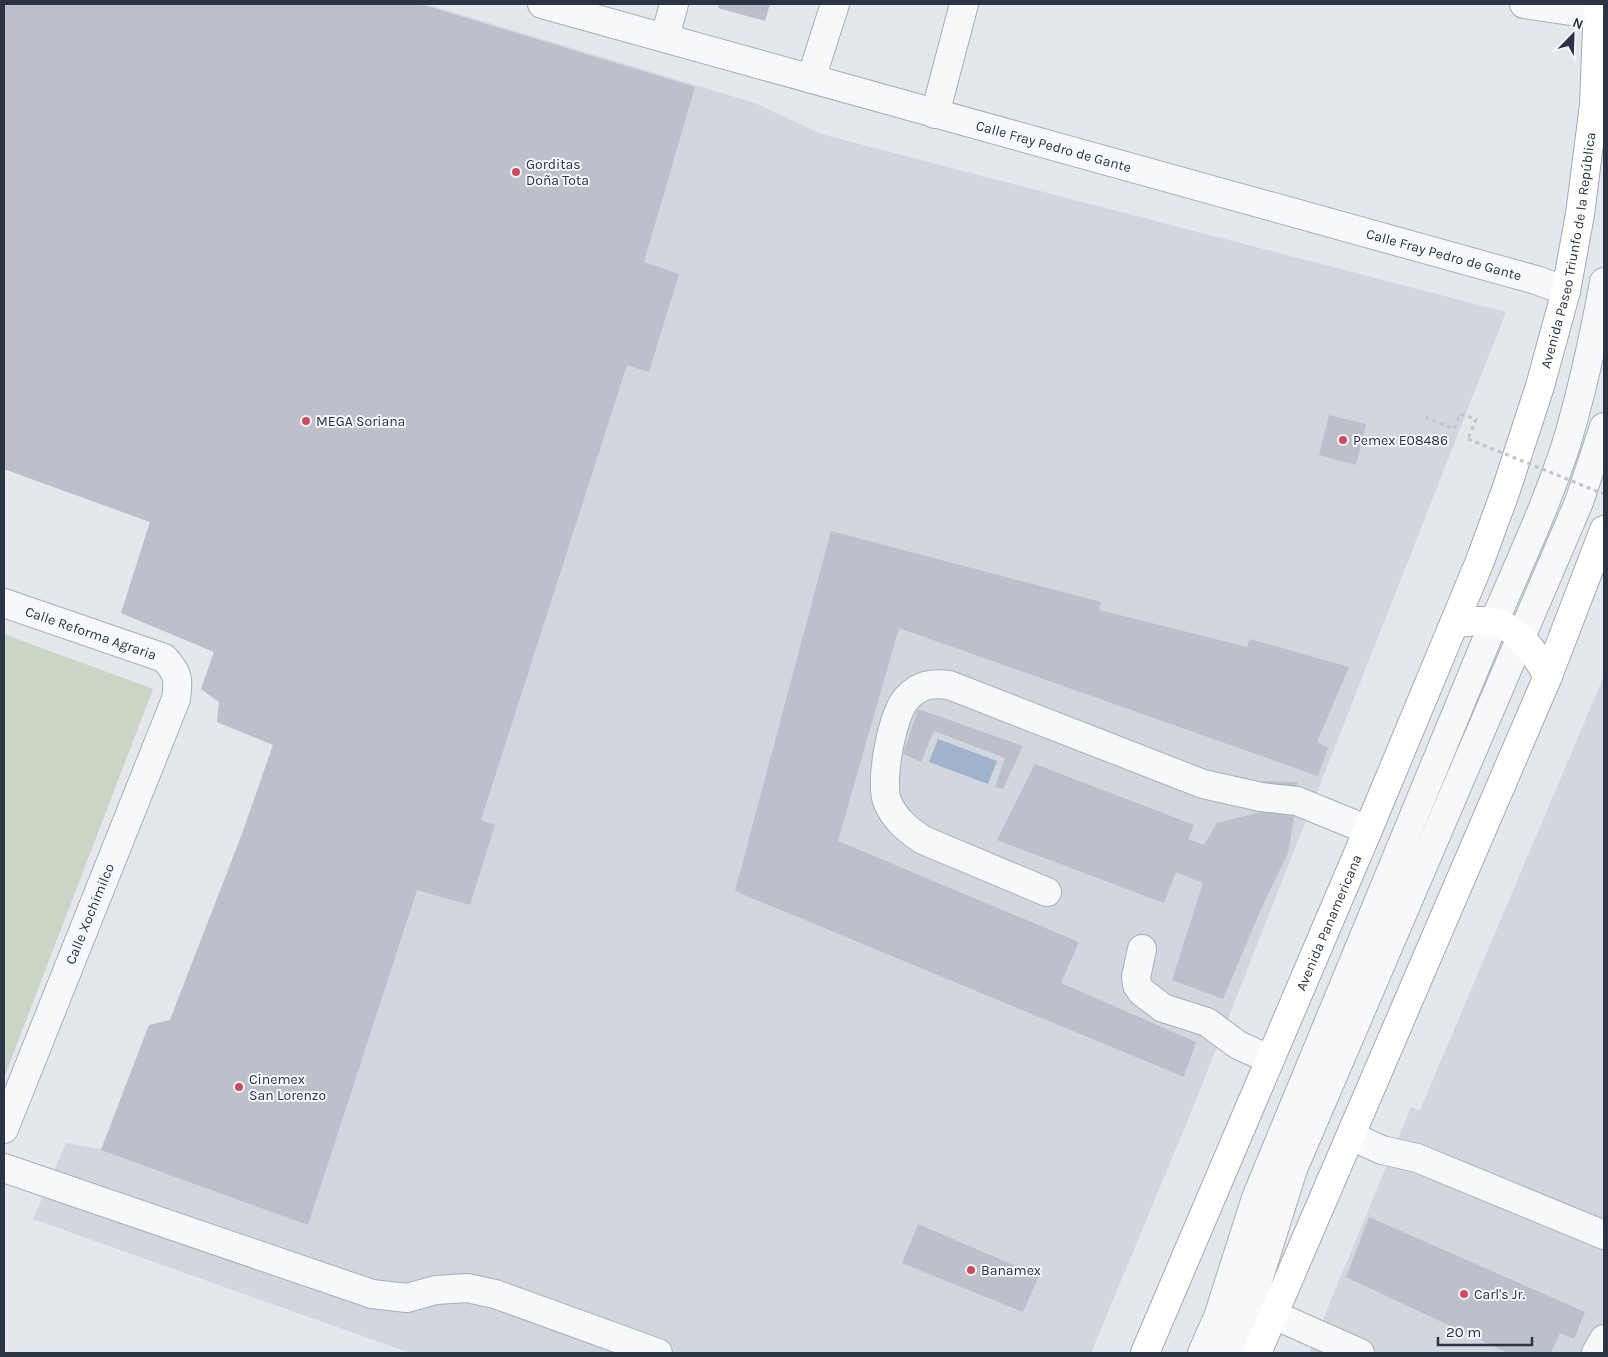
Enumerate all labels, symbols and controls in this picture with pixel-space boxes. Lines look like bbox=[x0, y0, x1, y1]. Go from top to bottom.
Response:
north arrow bbox=[1548, 10, 1598, 60]
text: N bbox=[1570, 14, 1586, 33]
street label: Calle Fray Pedro de Gante bbox=[974, 116, 1133, 176]
street label: Avenida Paseo Triunfo de la República bbox=[1537, 131, 1599, 370]
place label: Gorditas Doña Tota bbox=[526, 156, 589, 189]
marker: Gorditas Doña Tota bbox=[510, 166, 522, 178]
street label: Calle Fray Pedro de Gante bbox=[1364, 225, 1523, 284]
place label: MEGA Soriana bbox=[316, 413, 405, 430]
marker: MEGA Soriana bbox=[300, 415, 312, 427]
place label: Pemex E08486 bbox=[1353, 432, 1448, 449]
marker: Pemex E08486 bbox=[1337, 434, 1349, 446]
street label: Calle Reforma Agraria bbox=[23, 602, 159, 663]
street label: Avenida Panamericana bbox=[1292, 852, 1365, 993]
street label: Calle Xochimilco bbox=[62, 861, 118, 967]
place label: Cinemex San Lorenzo bbox=[249, 1071, 326, 1104]
marker: Cinemex San Lorenzo bbox=[233, 1081, 245, 1093]
place label: Banamex bbox=[981, 1262, 1041, 1279]
marker: Banamex bbox=[965, 1264, 977, 1276]
place label: Carl's Jr. bbox=[1474, 1286, 1526, 1303]
marker: Carl's Jr. bbox=[1458, 1288, 1470, 1300]
scale bar bbox=[1438, 1314, 1532, 1346]
text: 20 m bbox=[1446, 1323, 1481, 1341]

